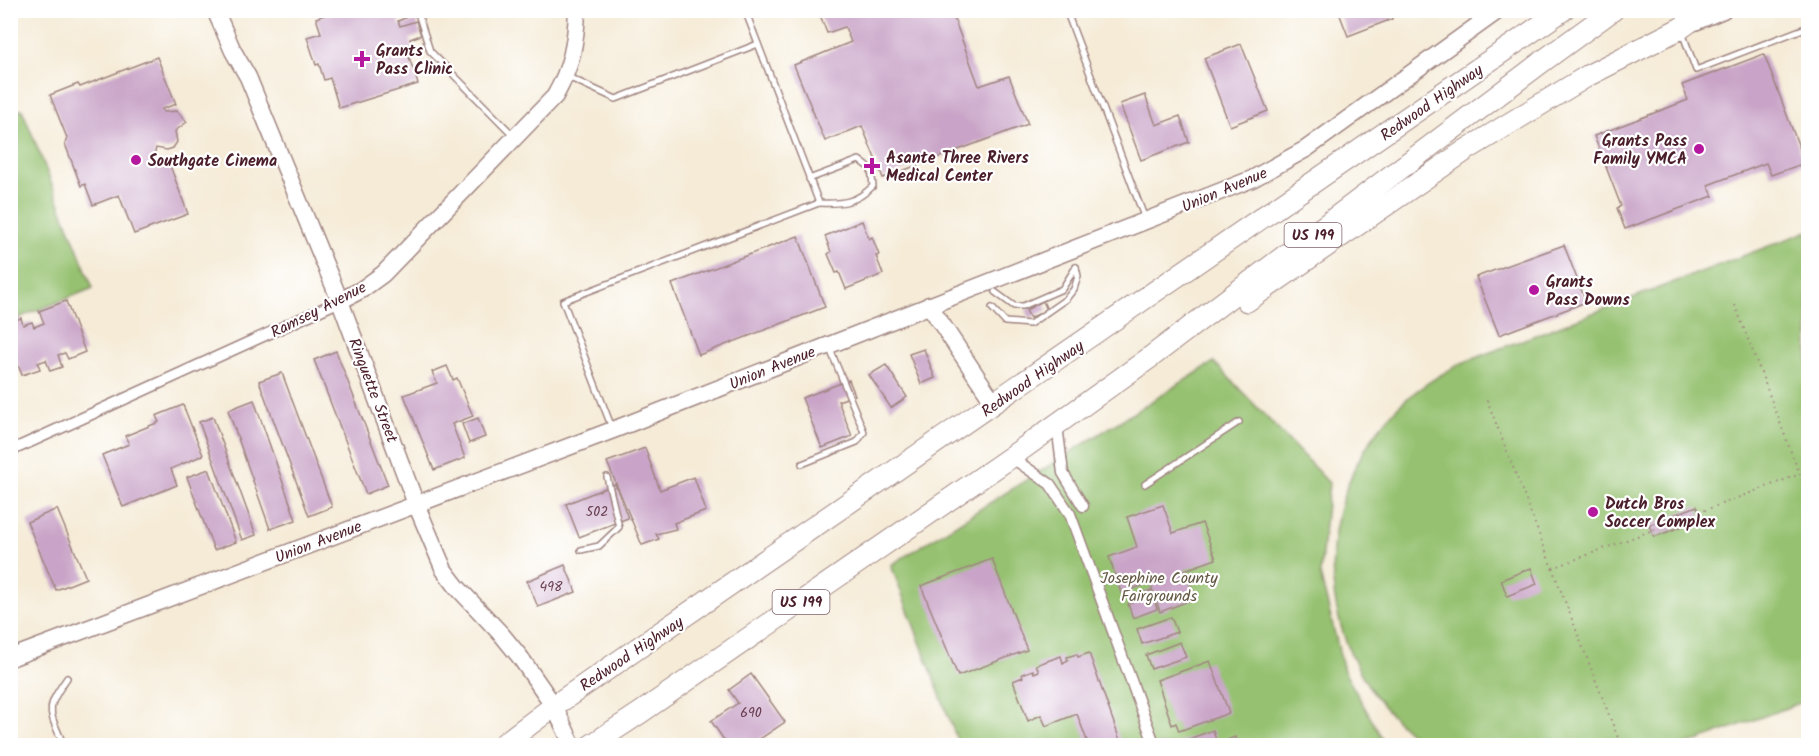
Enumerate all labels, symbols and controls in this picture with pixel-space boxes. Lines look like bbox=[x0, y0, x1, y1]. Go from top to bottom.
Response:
place label: Grants Pass Clinic bbox=[376, 39, 453, 82]
marker: Grants Pass Clinic bbox=[353, 50, 371, 68]
street label: Redwood Highway bbox=[1375, 58, 1489, 148]
place label: Grants Pass Family YMCA bbox=[1593, 129, 1688, 172]
marker: Grants Pass Family YMCA bbox=[1692, 142, 1706, 156]
place label: Asante Three Rivers Medical Center bbox=[886, 146, 1029, 189]
place label: Southgate Cinema bbox=[148, 149, 277, 174]
marker: Southgate Cinema bbox=[129, 153, 143, 167]
marker: Asante Three Rivers Medical Center bbox=[863, 157, 881, 175]
street label: Union Avenue bbox=[1178, 161, 1271, 220]
road number: US 199 bbox=[1284, 223, 1342, 247]
place label: Grants Pass Downs bbox=[1546, 270, 1630, 313]
street label: Ramsey Avenue bbox=[266, 275, 371, 345]
marker: Grants Pass Downs bbox=[1527, 283, 1541, 297]
street label: Ringuette Street bbox=[341, 334, 404, 447]
street label: Redwood Highway bbox=[976, 334, 1090, 424]
street label: Union Avenue bbox=[726, 340, 820, 397]
place label: Dutch Bros Soccer Complex bbox=[1605, 492, 1715, 535]
house number: 502 bbox=[586, 501, 608, 523]
marker: Dutch Bros Soccer Complex bbox=[1586, 505, 1600, 519]
street label: Union Avenue bbox=[271, 514, 366, 570]
park label: Josephine County Fairgrounds bbox=[1100, 566, 1218, 609]
house number: 498 bbox=[540, 576, 563, 598]
road number: US 199 bbox=[772, 590, 830, 614]
street label: Redwood Highway bbox=[575, 610, 689, 698]
house number: 690 bbox=[740, 702, 762, 724]

